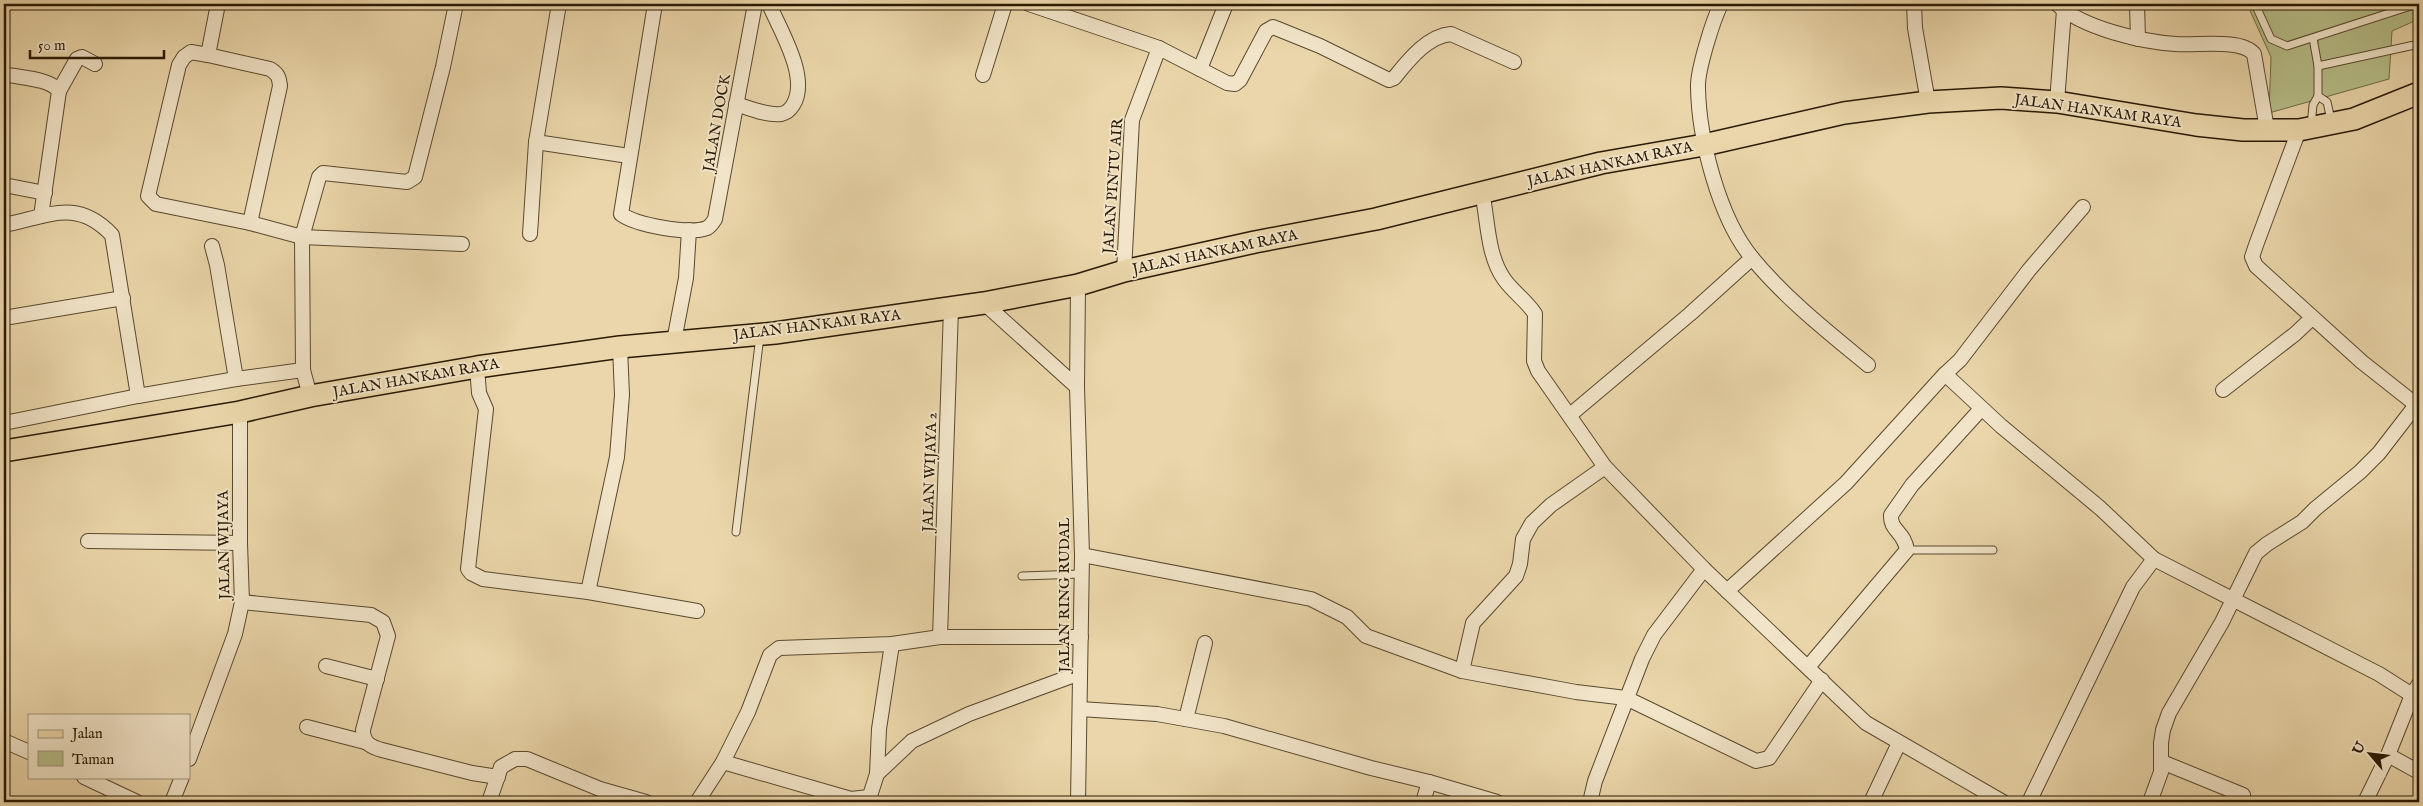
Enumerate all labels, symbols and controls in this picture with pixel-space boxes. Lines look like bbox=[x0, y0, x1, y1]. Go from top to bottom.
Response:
scale bar bbox=[30, 28, 164, 60]
text: 50 m bbox=[38, 36, 66, 55]
street label: JALAN DOCK bbox=[699, 72, 735, 175]
street label: JALAN HANKAM RAYA bbox=[2011, 90, 2184, 132]
street label: JALAN PINTU AIR bbox=[1099, 117, 1127, 256]
street label: JALAN HANKAM RAYA bbox=[1524, 137, 1695, 191]
street label: JALAN HANKAM RAYA bbox=[1129, 225, 1300, 279]
street label: JALAN HANKAM RAYA bbox=[730, 305, 903, 345]
street label: JALAN HANKAM RAYA bbox=[329, 354, 502, 402]
street label: JALAN WIJAYA 2 bbox=[918, 412, 942, 534]
street label: JALAN WIJAYA bbox=[214, 489, 234, 602]
street label: JALAN RING RUDAL bbox=[1055, 517, 1074, 674]
legend bbox=[28, 714, 190, 778]
text: Jalan bbox=[70, 724, 103, 743]
north arrow bbox=[2346, 728, 2396, 778]
text: U bbox=[2348, 738, 2371, 759]
text: Taman bbox=[72, 750, 114, 769]

